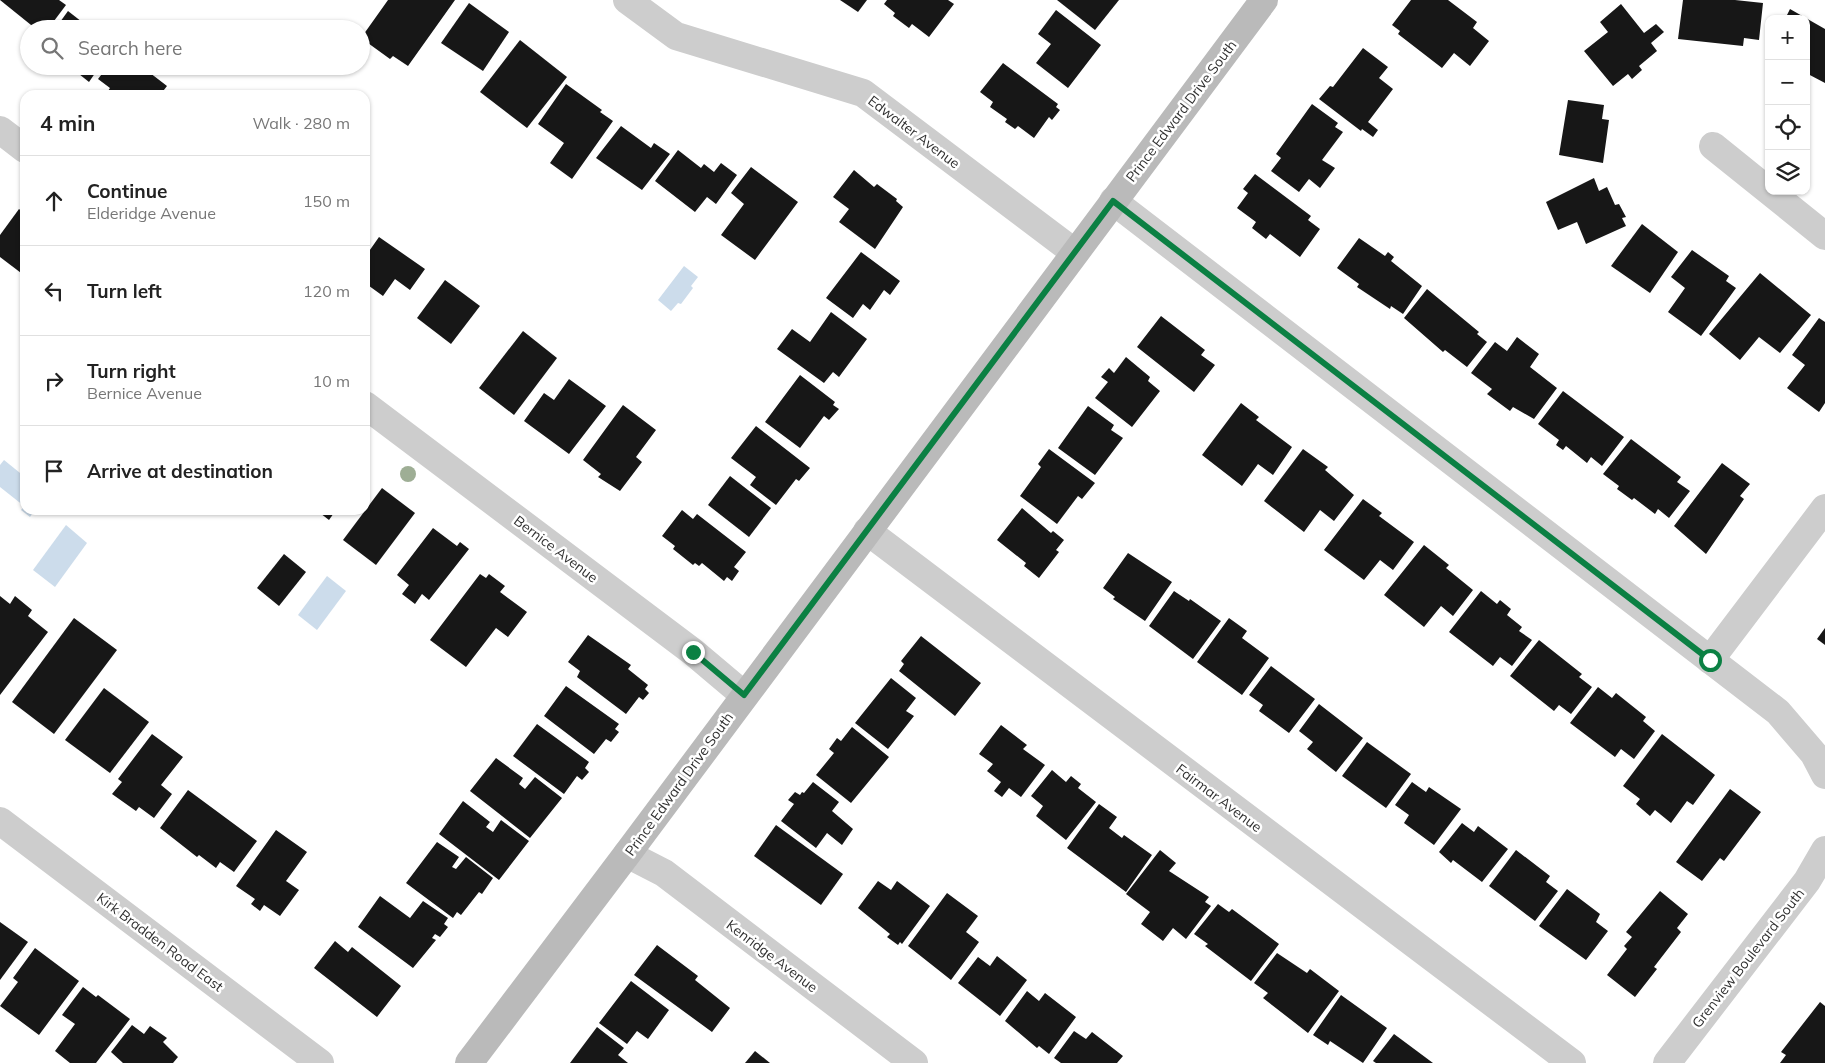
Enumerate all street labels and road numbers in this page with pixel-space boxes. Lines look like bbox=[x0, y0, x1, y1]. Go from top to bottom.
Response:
street label: Prince Edward Drive South bbox=[1122, 36, 1240, 186]
street label: Edwalter Avenue bbox=[865, 92, 963, 172]
street label: Bernice Avenue bbox=[510, 512, 602, 586]
street label: Prince Edward Drive South bbox=[621, 709, 737, 859]
street label: Fairmar Avenue bbox=[1173, 760, 1265, 836]
street label: Grenview Boulevard South bbox=[1688, 885, 1808, 1031]
street label: Kirk Bradden Road East bbox=[93, 889, 227, 995]
street label: Kenridge Avenue bbox=[723, 916, 821, 996]

